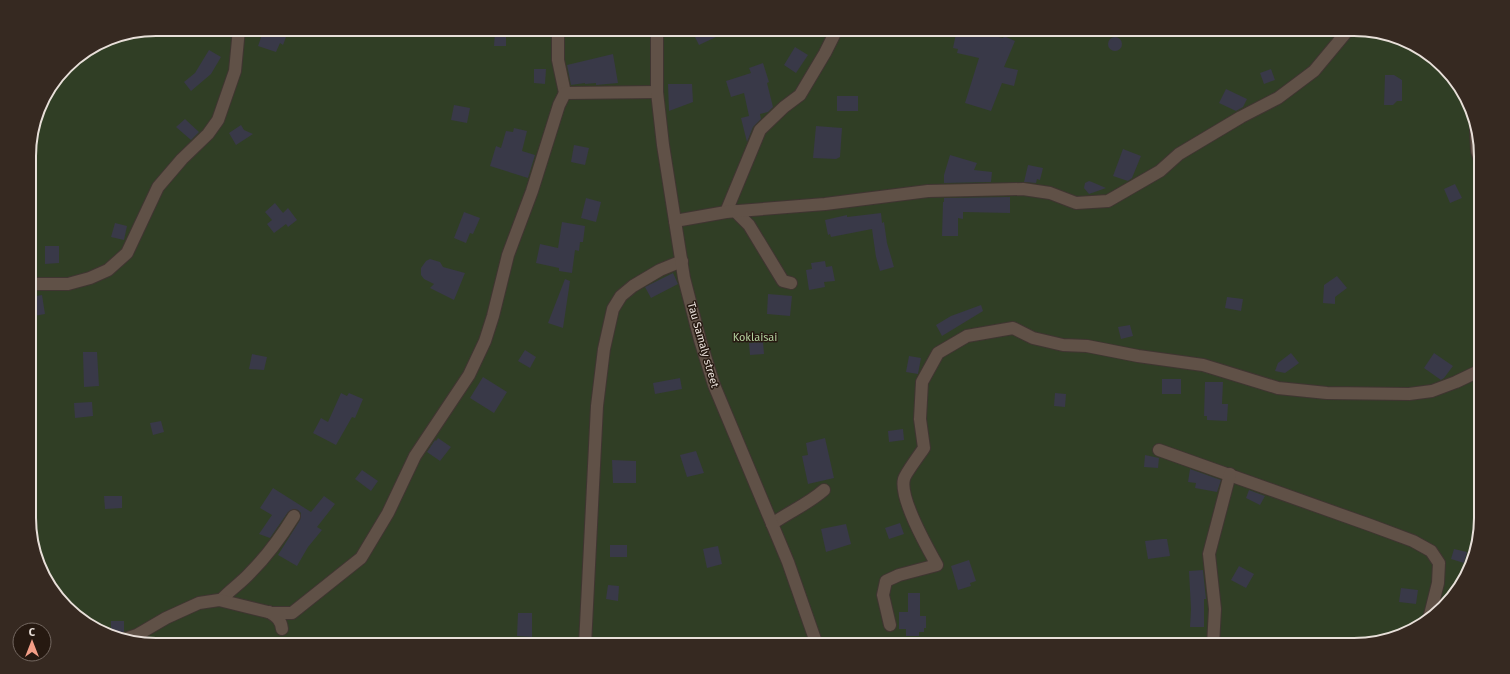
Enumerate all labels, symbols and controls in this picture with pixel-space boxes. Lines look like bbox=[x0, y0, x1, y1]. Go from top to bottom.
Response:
street label: Tau Samaly street bbox=[685, 301, 721, 389]
park label: Koklaisai bbox=[733, 331, 777, 344]
north arrow bbox=[12, 622, 52, 662]
text: С bbox=[29, 626, 36, 639]

